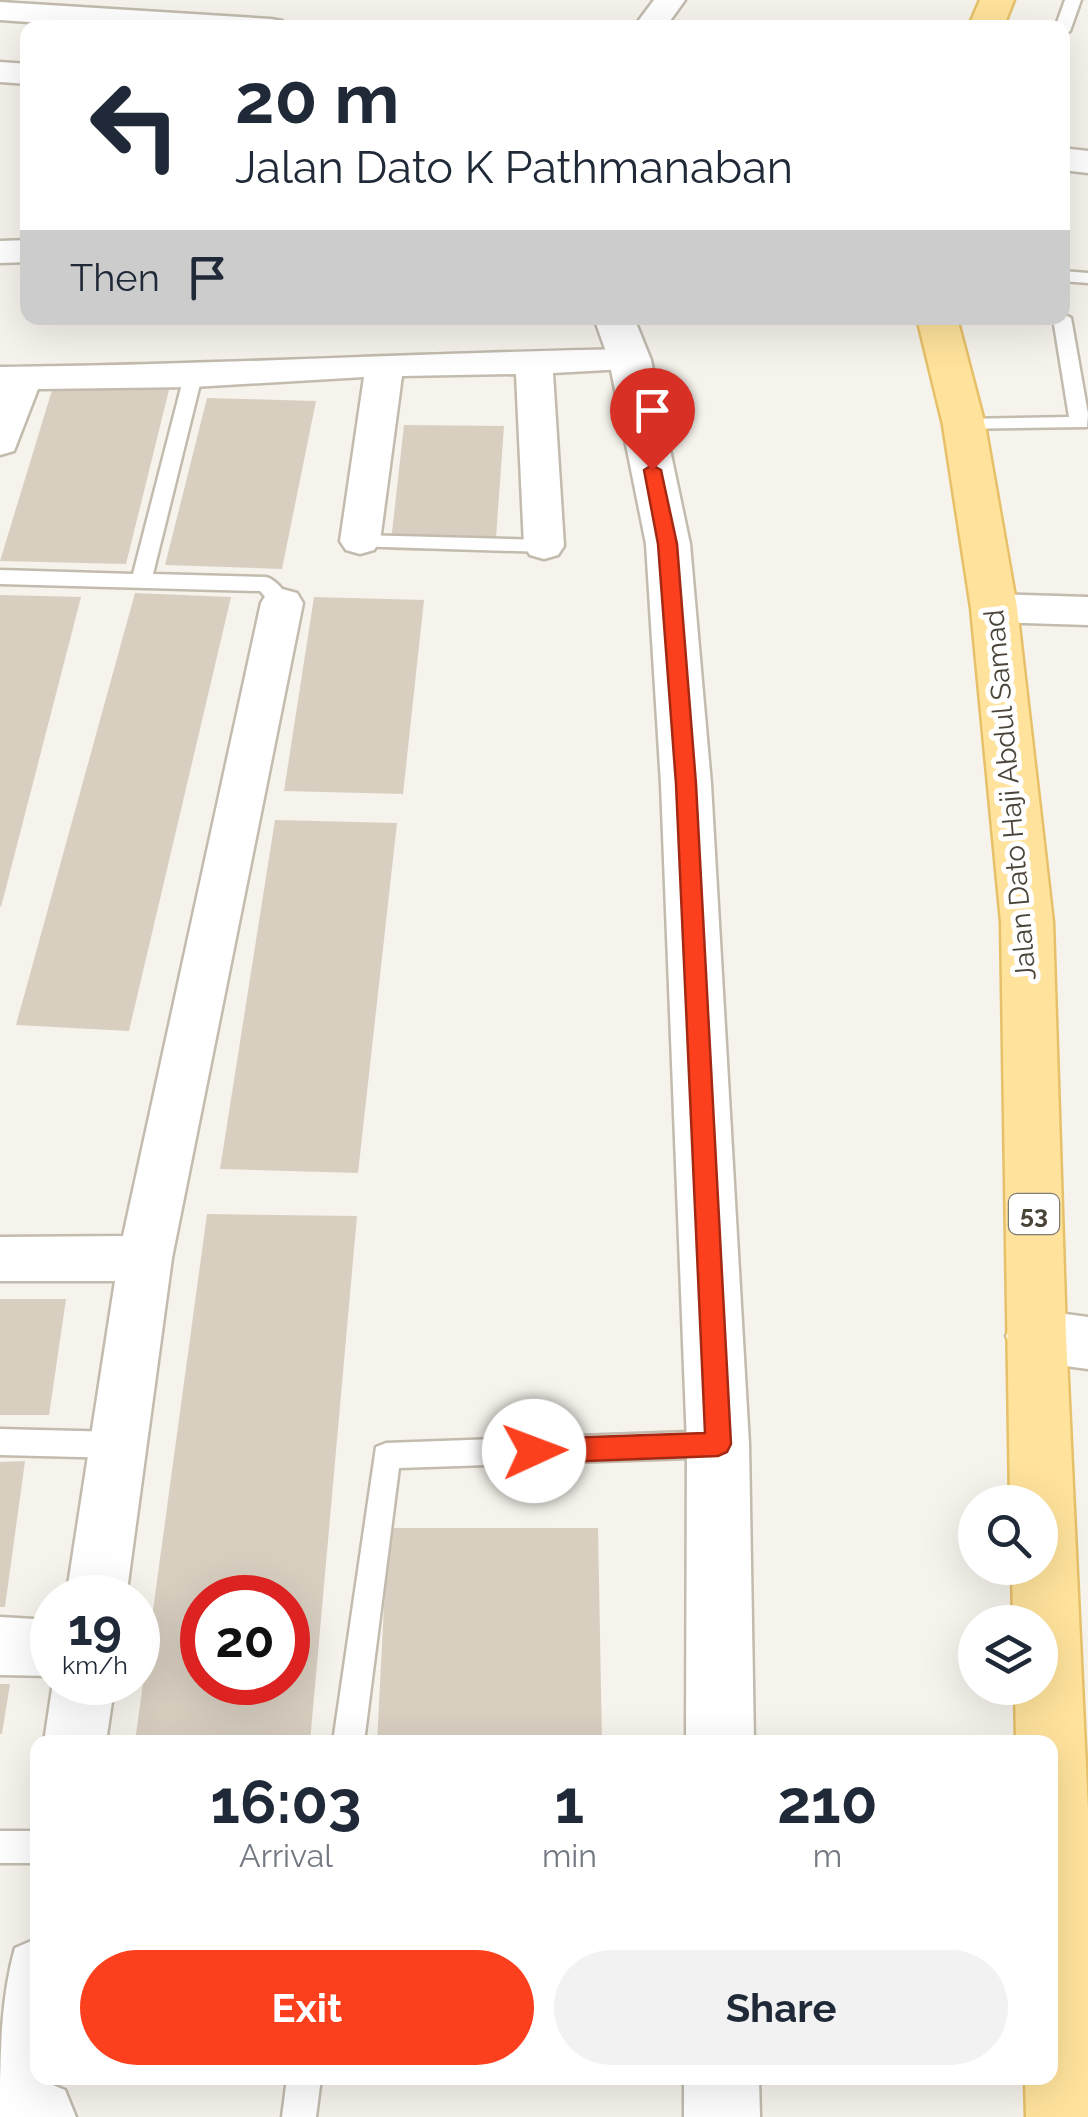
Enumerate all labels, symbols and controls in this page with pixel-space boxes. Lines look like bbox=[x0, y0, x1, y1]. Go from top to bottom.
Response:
text: 20 m bbox=[235, 57, 399, 139]
icon: left bbox=[70, 60, 200, 190]
text: Jalan Dato K Pathmanaban bbox=[235, 141, 793, 194]
icon: arrive bbox=[180, 250, 235, 305]
text: Then bbox=[70, 255, 160, 300]
pin bbox=[610, 368, 695, 471]
icon: arrive bbox=[625, 383, 680, 438]
street label: Jalan Dato Haji Abdul Samad bbox=[977, 608, 1043, 982]
road number: 53 bbox=[1009, 1194, 1059, 1234]
position arrow bbox=[482, 1399, 586, 1503]
map controls bbox=[958, 1485, 1058, 1705]
button: search bbox=[958, 1485, 1058, 1585]
speed limit sign: 20 bbox=[180, 1575, 310, 1705]
text: 19 bbox=[68, 1598, 122, 1657]
button: layers bbox=[958, 1605, 1058, 1705]
text: km/h bbox=[62, 1650, 128, 1680]
text: 16:03 bbox=[210, 1767, 362, 1837]
text: 1 bbox=[555, 1767, 584, 1837]
text: 210 bbox=[777, 1767, 878, 1837]
text: Arrival bbox=[239, 1837, 333, 1874]
text: min bbox=[542, 1837, 597, 1874]
text: m bbox=[813, 1837, 842, 1874]
button: Exit bbox=[80, 1950, 534, 2065]
button: Share bbox=[554, 1950, 1008, 2065]

